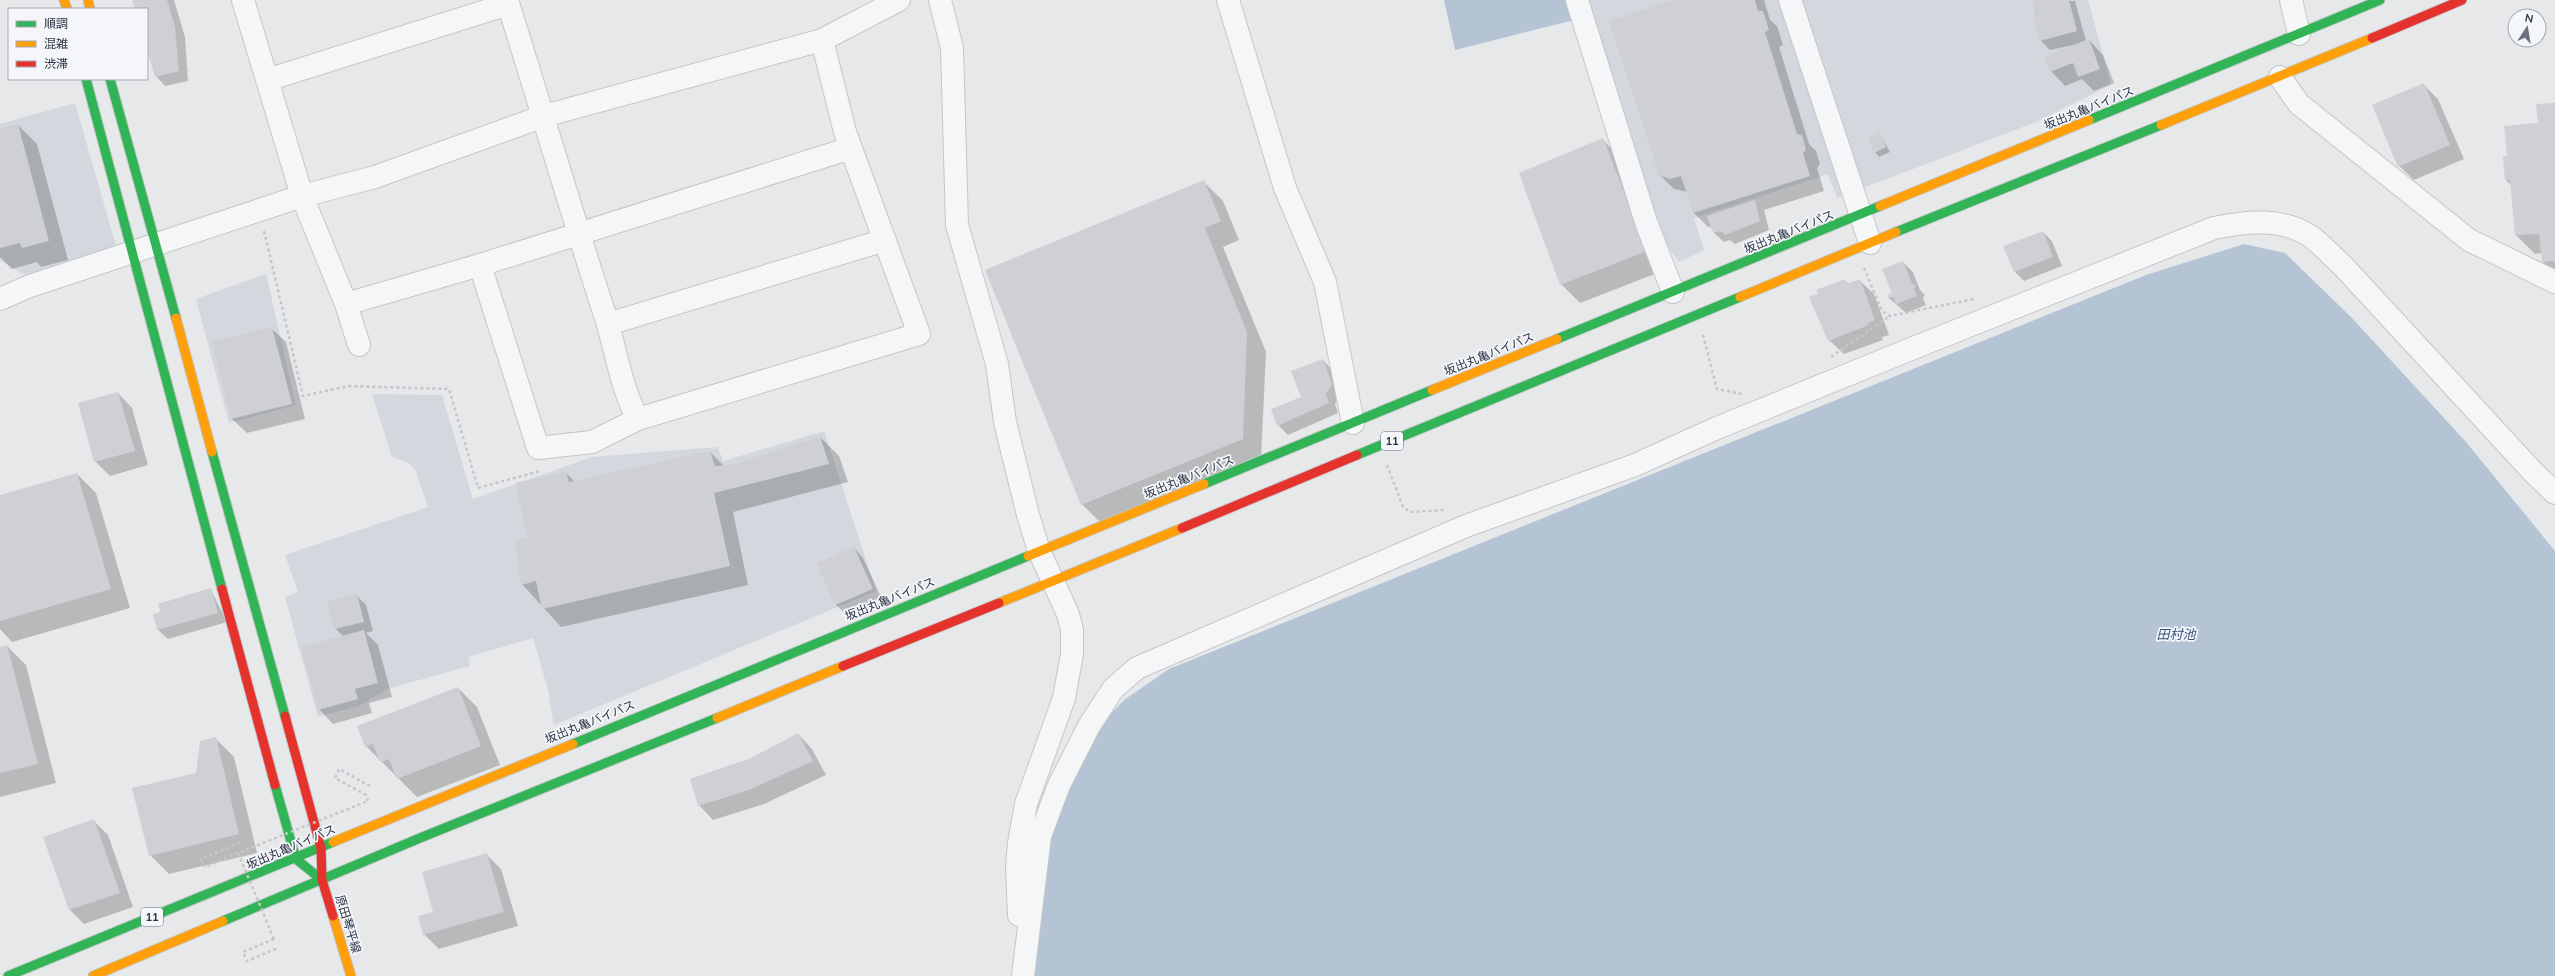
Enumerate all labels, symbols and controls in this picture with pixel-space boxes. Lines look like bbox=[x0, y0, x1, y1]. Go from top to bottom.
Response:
legend bbox=[8, 8, 148, 80]
north arrow bbox=[2507, 8, 2547, 48]
text: N bbox=[2524, 11, 2535, 26]
text: 順調 bbox=[44, 16, 68, 31]
text: 混雑 bbox=[44, 36, 68, 51]
text: 渋滞 bbox=[44, 56, 68, 71]
street label: 坂出丸亀バイパス bbox=[2042, 83, 2136, 132]
street label: 坂出丸亀バイパス bbox=[1742, 207, 1836, 256]
street label: 坂出丸亀バイパス bbox=[1442, 329, 1536, 378]
road number: 11 bbox=[1381, 432, 1403, 450]
street label: 坂出丸亀バイパス bbox=[1142, 452, 1236, 501]
street label: 坂出丸亀バイパス bbox=[843, 574, 937, 623]
water label: 田村池 bbox=[2156, 626, 2197, 642]
street label: 坂出丸亀バイパス bbox=[543, 697, 637, 746]
street label: 坂出丸亀バイパス bbox=[244, 821, 338, 872]
street label: 原田琴平線 bbox=[333, 893, 364, 955]
road number: 11 bbox=[141, 908, 163, 926]

